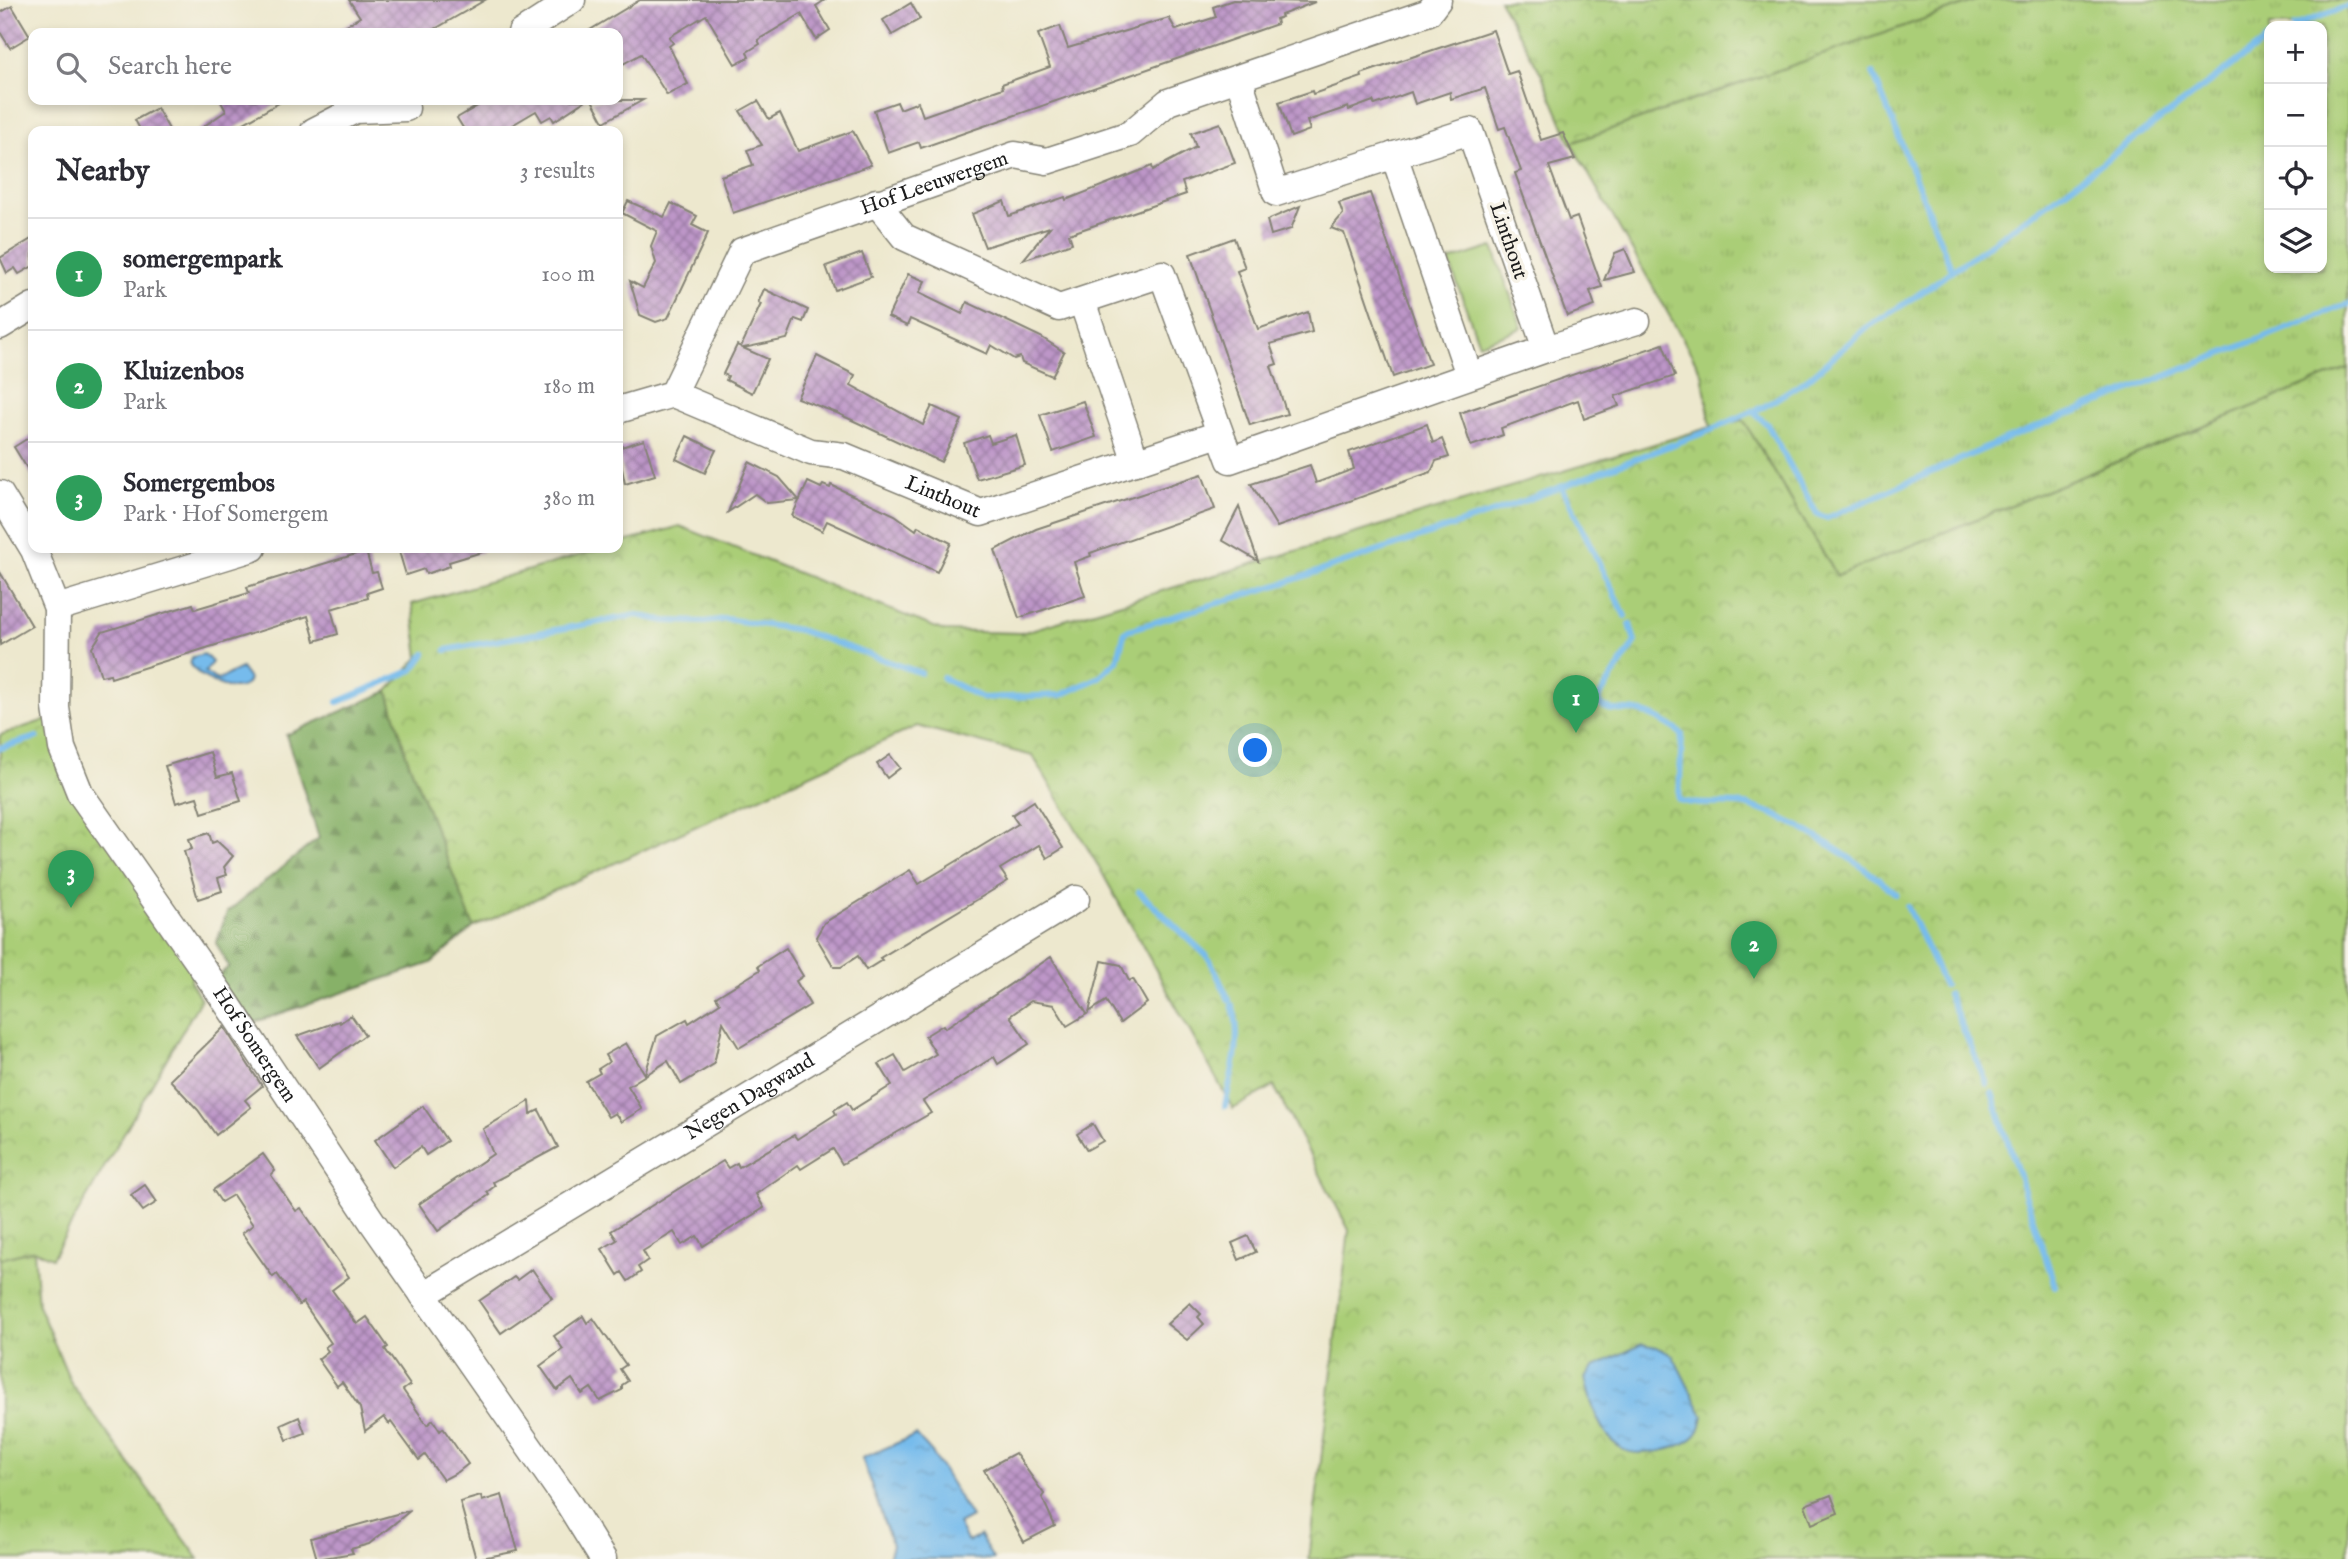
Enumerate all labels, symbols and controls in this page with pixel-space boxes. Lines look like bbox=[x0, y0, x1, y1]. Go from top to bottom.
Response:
map controls bbox=[2264, 21, 2327, 273]
button: + bbox=[2264, 21, 2327, 84]
search box bbox=[28, 28, 623, 105]
icon: search bbox=[52, 48, 90, 86]
text: Search here bbox=[108, 50, 232, 83]
button: − bbox=[2264, 84, 2327, 147]
street label: Hof Leeuwergem bbox=[857, 145, 1012, 222]
button: locate bbox=[2264, 147, 2327, 210]
text: Nearby bbox=[56, 153, 149, 191]
text: 3 results bbox=[520, 157, 595, 186]
street label: Linthout bbox=[1482, 199, 1534, 283]
button: layers bbox=[2264, 210, 2327, 273]
text: somergempark bbox=[123, 243, 282, 276]
text: 1 bbox=[75, 260, 83, 289]
text: 100 m bbox=[541, 260, 595, 289]
text: Park bbox=[123, 276, 167, 305]
text: Kluizenbos bbox=[123, 355, 244, 388]
text: 2 bbox=[74, 372, 84, 401]
text: 180 m bbox=[543, 372, 595, 401]
text: Park bbox=[123, 388, 167, 417]
text: Somergembos bbox=[123, 467, 275, 500]
street label: Linthout bbox=[901, 469, 985, 525]
text: 3 bbox=[75, 484, 83, 513]
text: 380 m bbox=[543, 484, 595, 513]
text: Park · Hof Somergem bbox=[123, 500, 329, 529]
pin: 1 bbox=[1553, 675, 1599, 733]
your location bbox=[1238, 733, 1272, 767]
pin: 3 bbox=[48, 850, 94, 908]
pin: 2 bbox=[1731, 921, 1777, 979]
street label: Hof Somergem bbox=[206, 981, 303, 1108]
street label: Negen Dagwand bbox=[680, 1047, 820, 1147]

